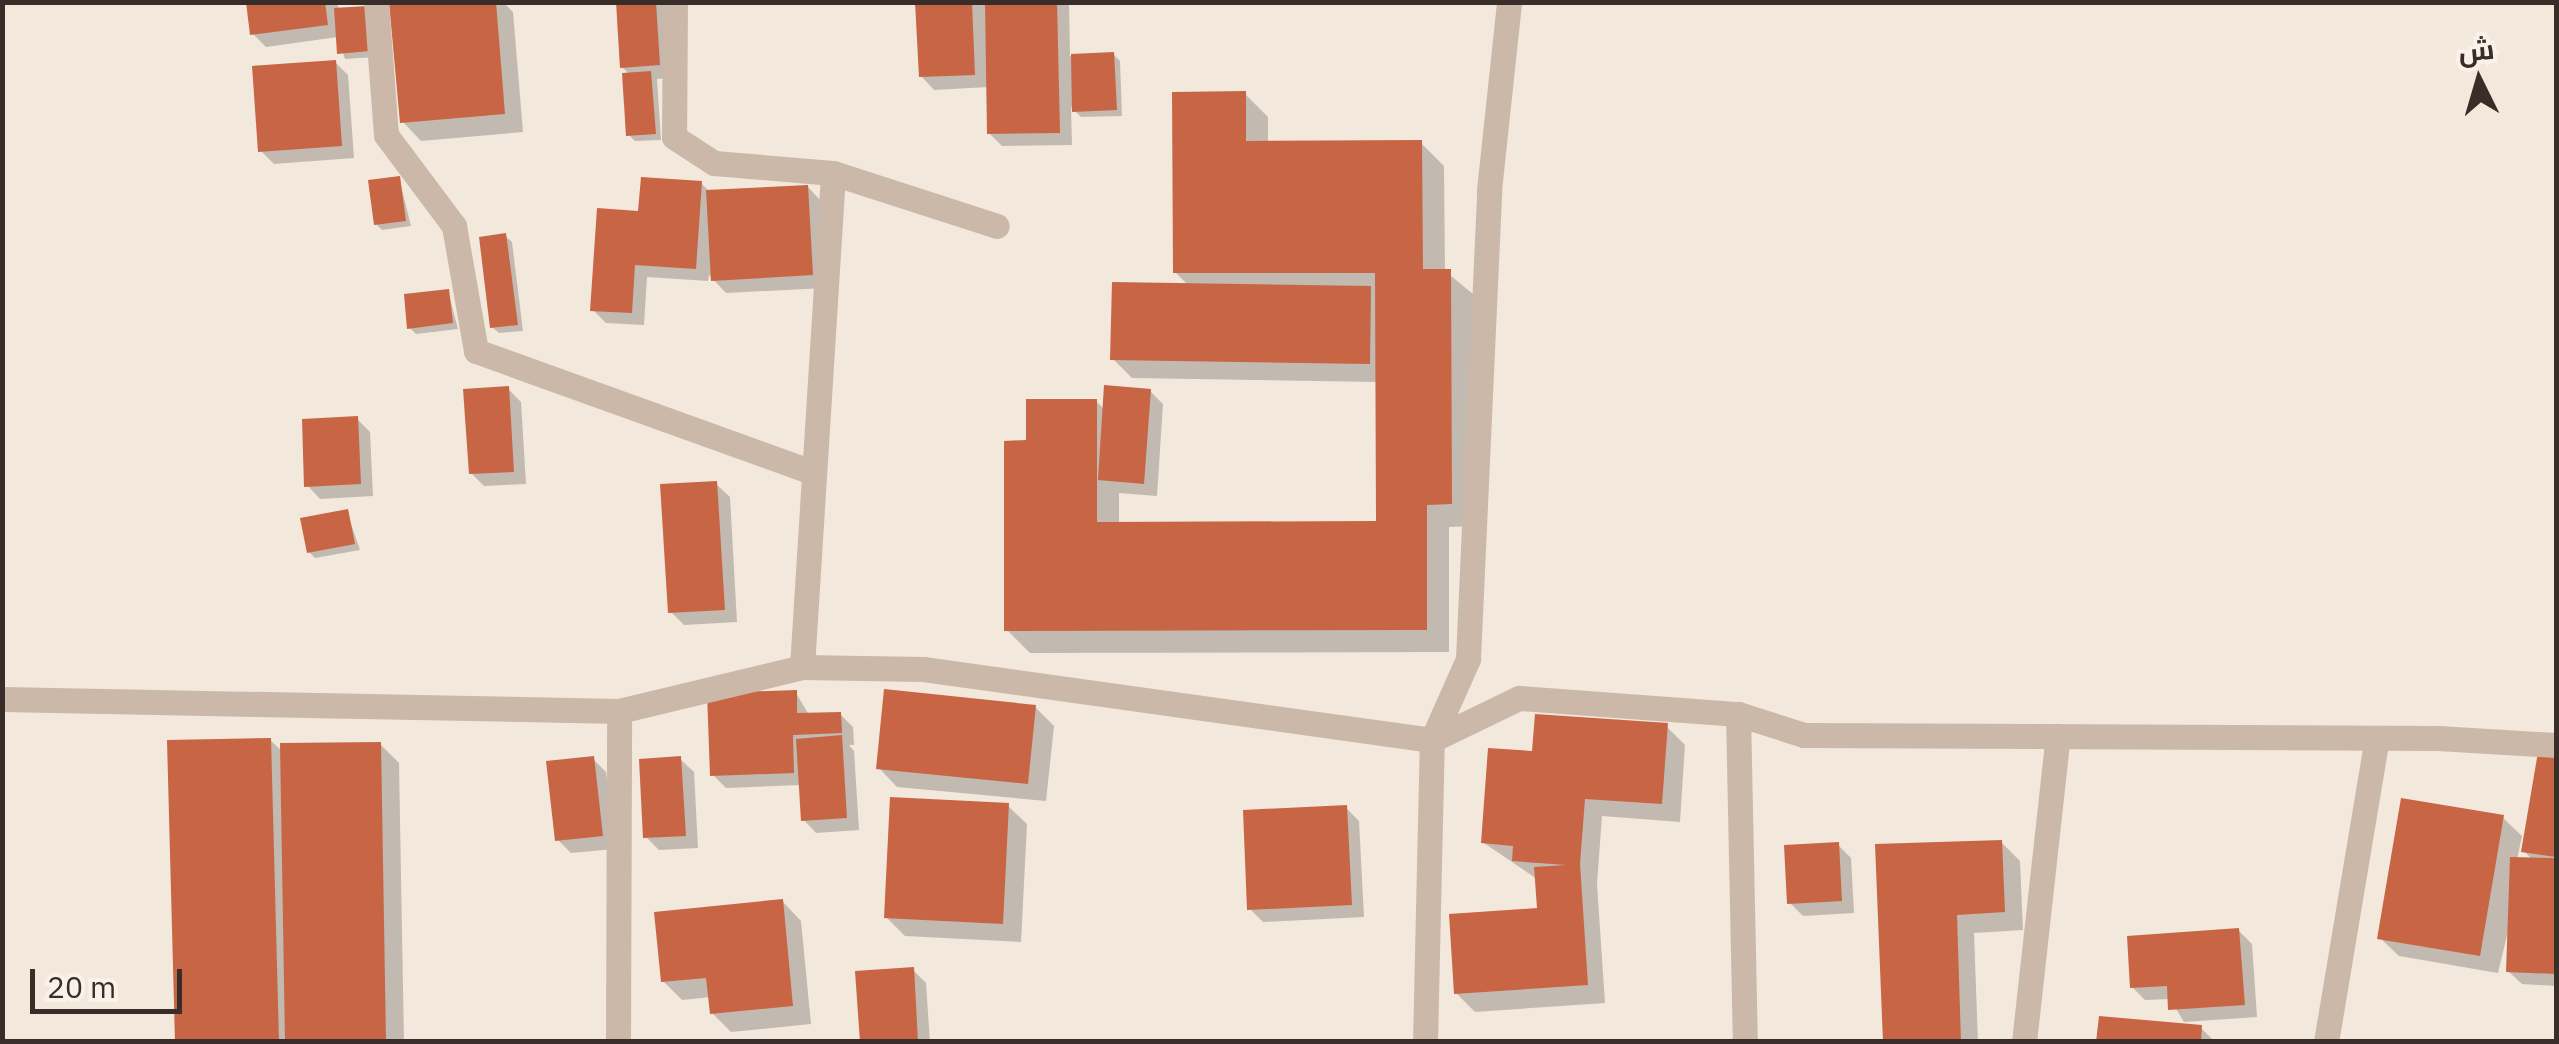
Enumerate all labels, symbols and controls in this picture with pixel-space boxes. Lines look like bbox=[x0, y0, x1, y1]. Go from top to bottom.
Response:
north arrow bbox=[2429, 30, 2529, 130]
text: ش bbox=[2457, 30, 2496, 70]
scale bar bbox=[35, 949, 188, 1011]
text: 20 m bbox=[47, 967, 116, 1006]

